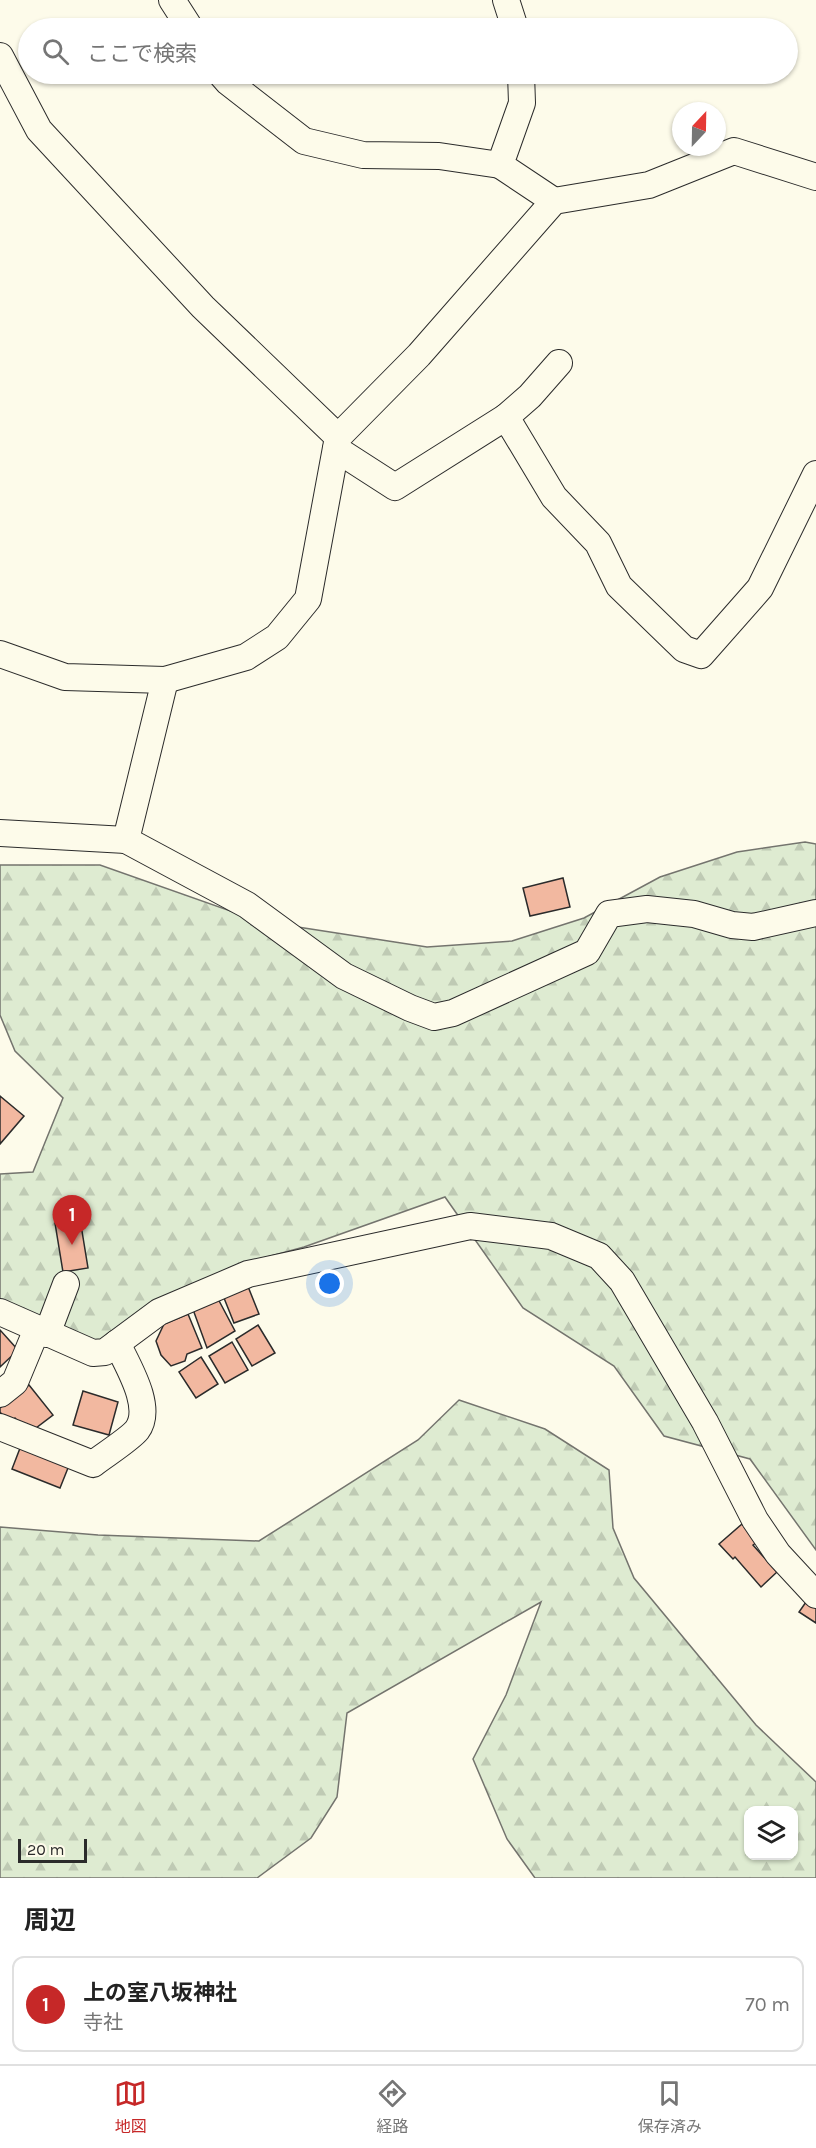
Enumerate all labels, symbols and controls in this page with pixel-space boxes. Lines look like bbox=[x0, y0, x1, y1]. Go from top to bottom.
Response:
search box bbox=[18, 18, 798, 84]
icon: search bbox=[39, 35, 72, 68]
text: ここで検索 bbox=[87, 41, 197, 67]
north arrow bbox=[672, 102, 726, 156]
pin: 1 bbox=[52, 1196, 92, 1245]
your location bbox=[315, 1269, 344, 1298]
map controls bbox=[744, 1806, 798, 1860]
button: layers bbox=[744, 1806, 798, 1860]
scale bar bbox=[18, 1836, 87, 1864]
text: 20 m bbox=[27, 1840, 65, 1859]
text: 周辺 bbox=[24, 1905, 76, 1936]
text: 上の室八坂神社 bbox=[83, 1980, 237, 2006]
text: 1 bbox=[42, 1993, 49, 2016]
text: 70 m bbox=[745, 1993, 790, 2016]
text: 寺社 bbox=[83, 2011, 123, 2034]
tab: 地図 bbox=[114, 2077, 147, 2137]
tab: 経路 bbox=[376, 2077, 409, 2137]
tab: 保存済み bbox=[638, 2077, 702, 2137]

